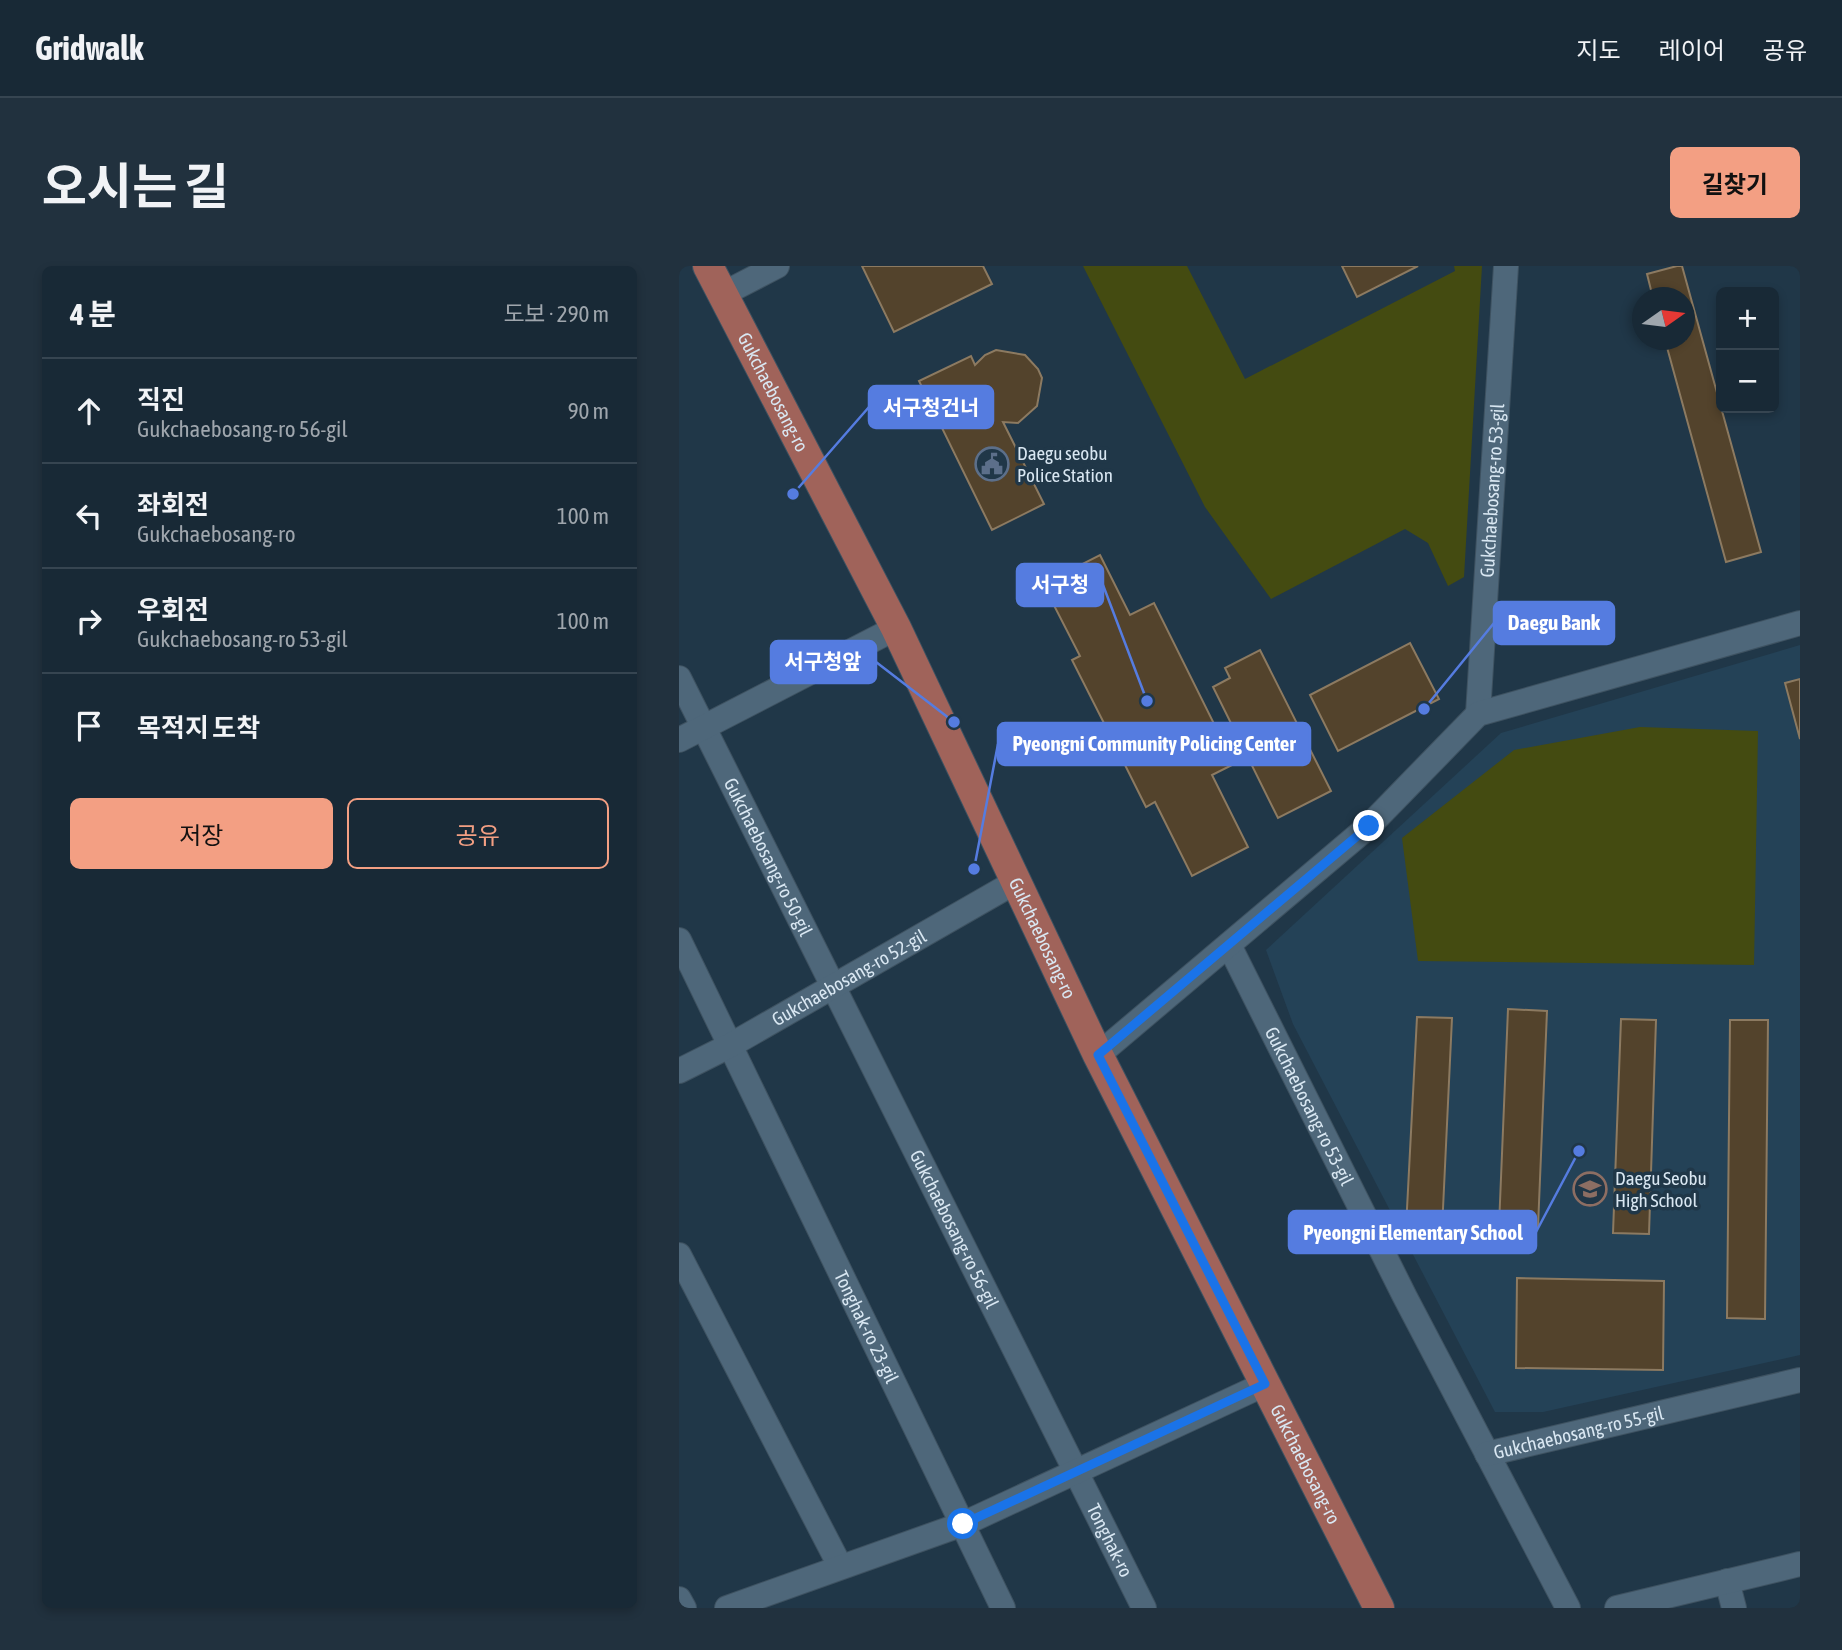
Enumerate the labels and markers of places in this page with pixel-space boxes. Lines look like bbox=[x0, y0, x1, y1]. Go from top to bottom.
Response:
callout: 서구청건너 bbox=[869, 386, 993, 428]
place label: Daegu seobu Police Station bbox=[1017, 442, 1113, 486]
public building icon: Daegu seobu Police Station bbox=[973, 445, 1011, 483]
callout: 서구청 bbox=[1017, 564, 1103, 606]
callout: Daegu Bank bbox=[1494, 602, 1614, 644]
callout: 서구청앞 bbox=[771, 641, 876, 683]
callout: Pyeongni Community Policing Center bbox=[998, 723, 1310, 765]
place label: Daegu Seobu High School bbox=[1615, 1167, 1707, 1211]
school or university icon: Daegu Seobu High School bbox=[1571, 1170, 1609, 1208]
callout: Pyeongni Elementary School bbox=[1289, 1211, 1536, 1253]

